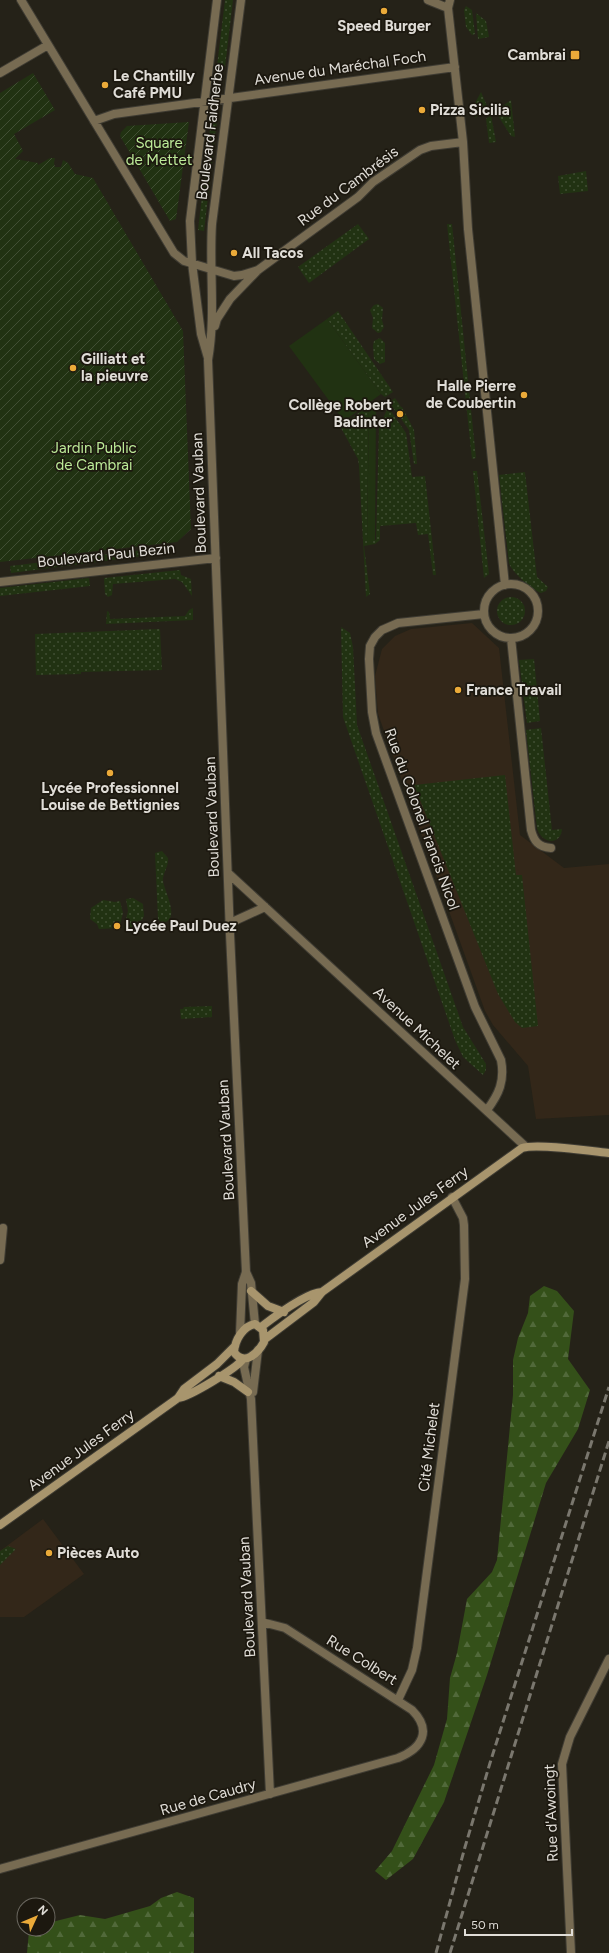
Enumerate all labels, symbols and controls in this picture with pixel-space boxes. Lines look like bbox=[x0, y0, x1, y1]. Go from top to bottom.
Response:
marker: Speed Burger bbox=[379, 6, 389, 16]
place label: Speed Burger bbox=[337, 17, 431, 35]
place label: Cambrai bbox=[507, 46, 566, 64]
street label: Avenue du Maréchal Foch bbox=[253, 47, 427, 89]
marker: Cambrai bbox=[569, 49, 581, 61]
street label: Boulevard Faidherbe bbox=[193, 63, 227, 201]
place label: Le Chantilly Café PMU bbox=[113, 67, 195, 102]
marker: Le Chantilly Café PMU bbox=[100, 80, 110, 90]
place label: Pizza Sicilia bbox=[430, 101, 510, 119]
marker: Pizza Sicilia bbox=[417, 105, 427, 115]
park label: Square de Mettet bbox=[126, 134, 193, 169]
street label: Rue du Cambrésis bbox=[294, 142, 402, 230]
place label: All Tacos bbox=[242, 244, 303, 262]
marker: All Tacos bbox=[229, 248, 239, 258]
place label: Gilliatt et la pieuvre bbox=[81, 350, 149, 385]
marker: Gilliatt et la pieuvre bbox=[68, 363, 78, 373]
place label: Halle Pierre de Coubertin bbox=[426, 377, 517, 412]
marker: Halle Pierre de Coubertin bbox=[519, 390, 529, 400]
place label: Collège Robert Badinter bbox=[288, 396, 392, 431]
marker: Collège Robert Badinter bbox=[395, 409, 405, 419]
street label: Boulevard Vauban bbox=[188, 432, 210, 554]
park label: Jardin Public de Cambrai bbox=[51, 439, 137, 474]
street label: Boulevard Paul Bezin bbox=[36, 539, 176, 571]
place label: France Travail bbox=[466, 681, 562, 699]
marker: France Travail bbox=[453, 685, 463, 695]
street label: Rue du Colonel Francis Nicol bbox=[381, 726, 463, 912]
street label: Boulevard Vauban bbox=[201, 756, 223, 878]
marker: Lycée Professionnel Louise de Bettignies bbox=[105, 768, 115, 778]
place label: Lycée Professionnel Louise de Bettignies bbox=[40, 779, 180, 814]
place label: Lycée Paul Duez bbox=[125, 917, 237, 935]
marker: Lycée Paul Duez bbox=[112, 921, 122, 931]
street label: Avenue Michelet bbox=[370, 983, 464, 1073]
street label: Boulevard Vauban bbox=[214, 1079, 238, 1201]
street label: Avenue Jules Ferry bbox=[358, 1162, 472, 1252]
street label: Cité Michelet bbox=[415, 1401, 443, 1493]
street label: Avenue Jules Ferry bbox=[24, 1405, 138, 1495]
street label: Boulevard Vauban bbox=[235, 1536, 259, 1658]
place label: Pièces Auto bbox=[57, 1544, 140, 1562]
marker: Pièces Auto bbox=[44, 1548, 54, 1558]
street label: Rue Colbert bbox=[323, 1631, 401, 1689]
street label: Rue d'Awoingt bbox=[540, 1763, 562, 1862]
street label: Rue de Caudry bbox=[158, 1775, 258, 1819]
north arrow bbox=[16, 1897, 56, 1937]
text: N bbox=[35, 1903, 50, 1918]
scale bar bbox=[465, 1911, 572, 1937]
text: 50 m bbox=[471, 1918, 499, 1932]

